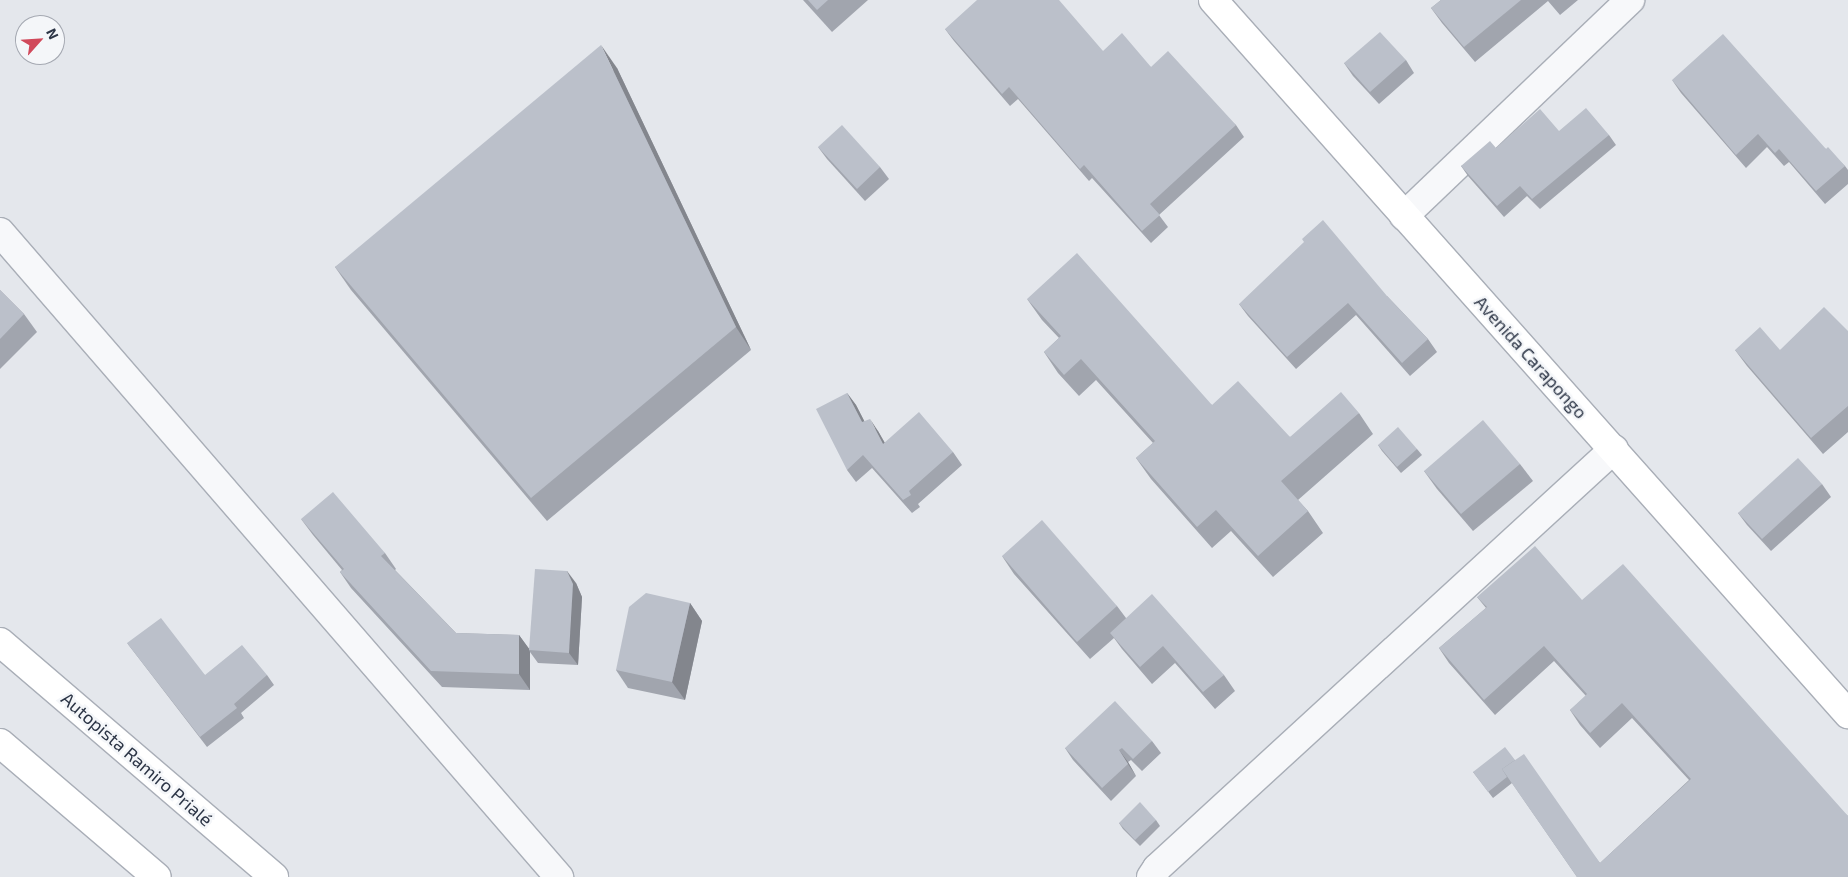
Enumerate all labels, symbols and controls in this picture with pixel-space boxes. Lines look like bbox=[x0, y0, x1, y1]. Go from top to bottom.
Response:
north arrow bbox=[15, 15, 65, 65]
text: N bbox=[43, 25, 63, 42]
street label: Avenida Carapongo bbox=[1470, 291, 1592, 423]
street label: Autopista Ramiro Prialé bbox=[57, 688, 217, 830]

